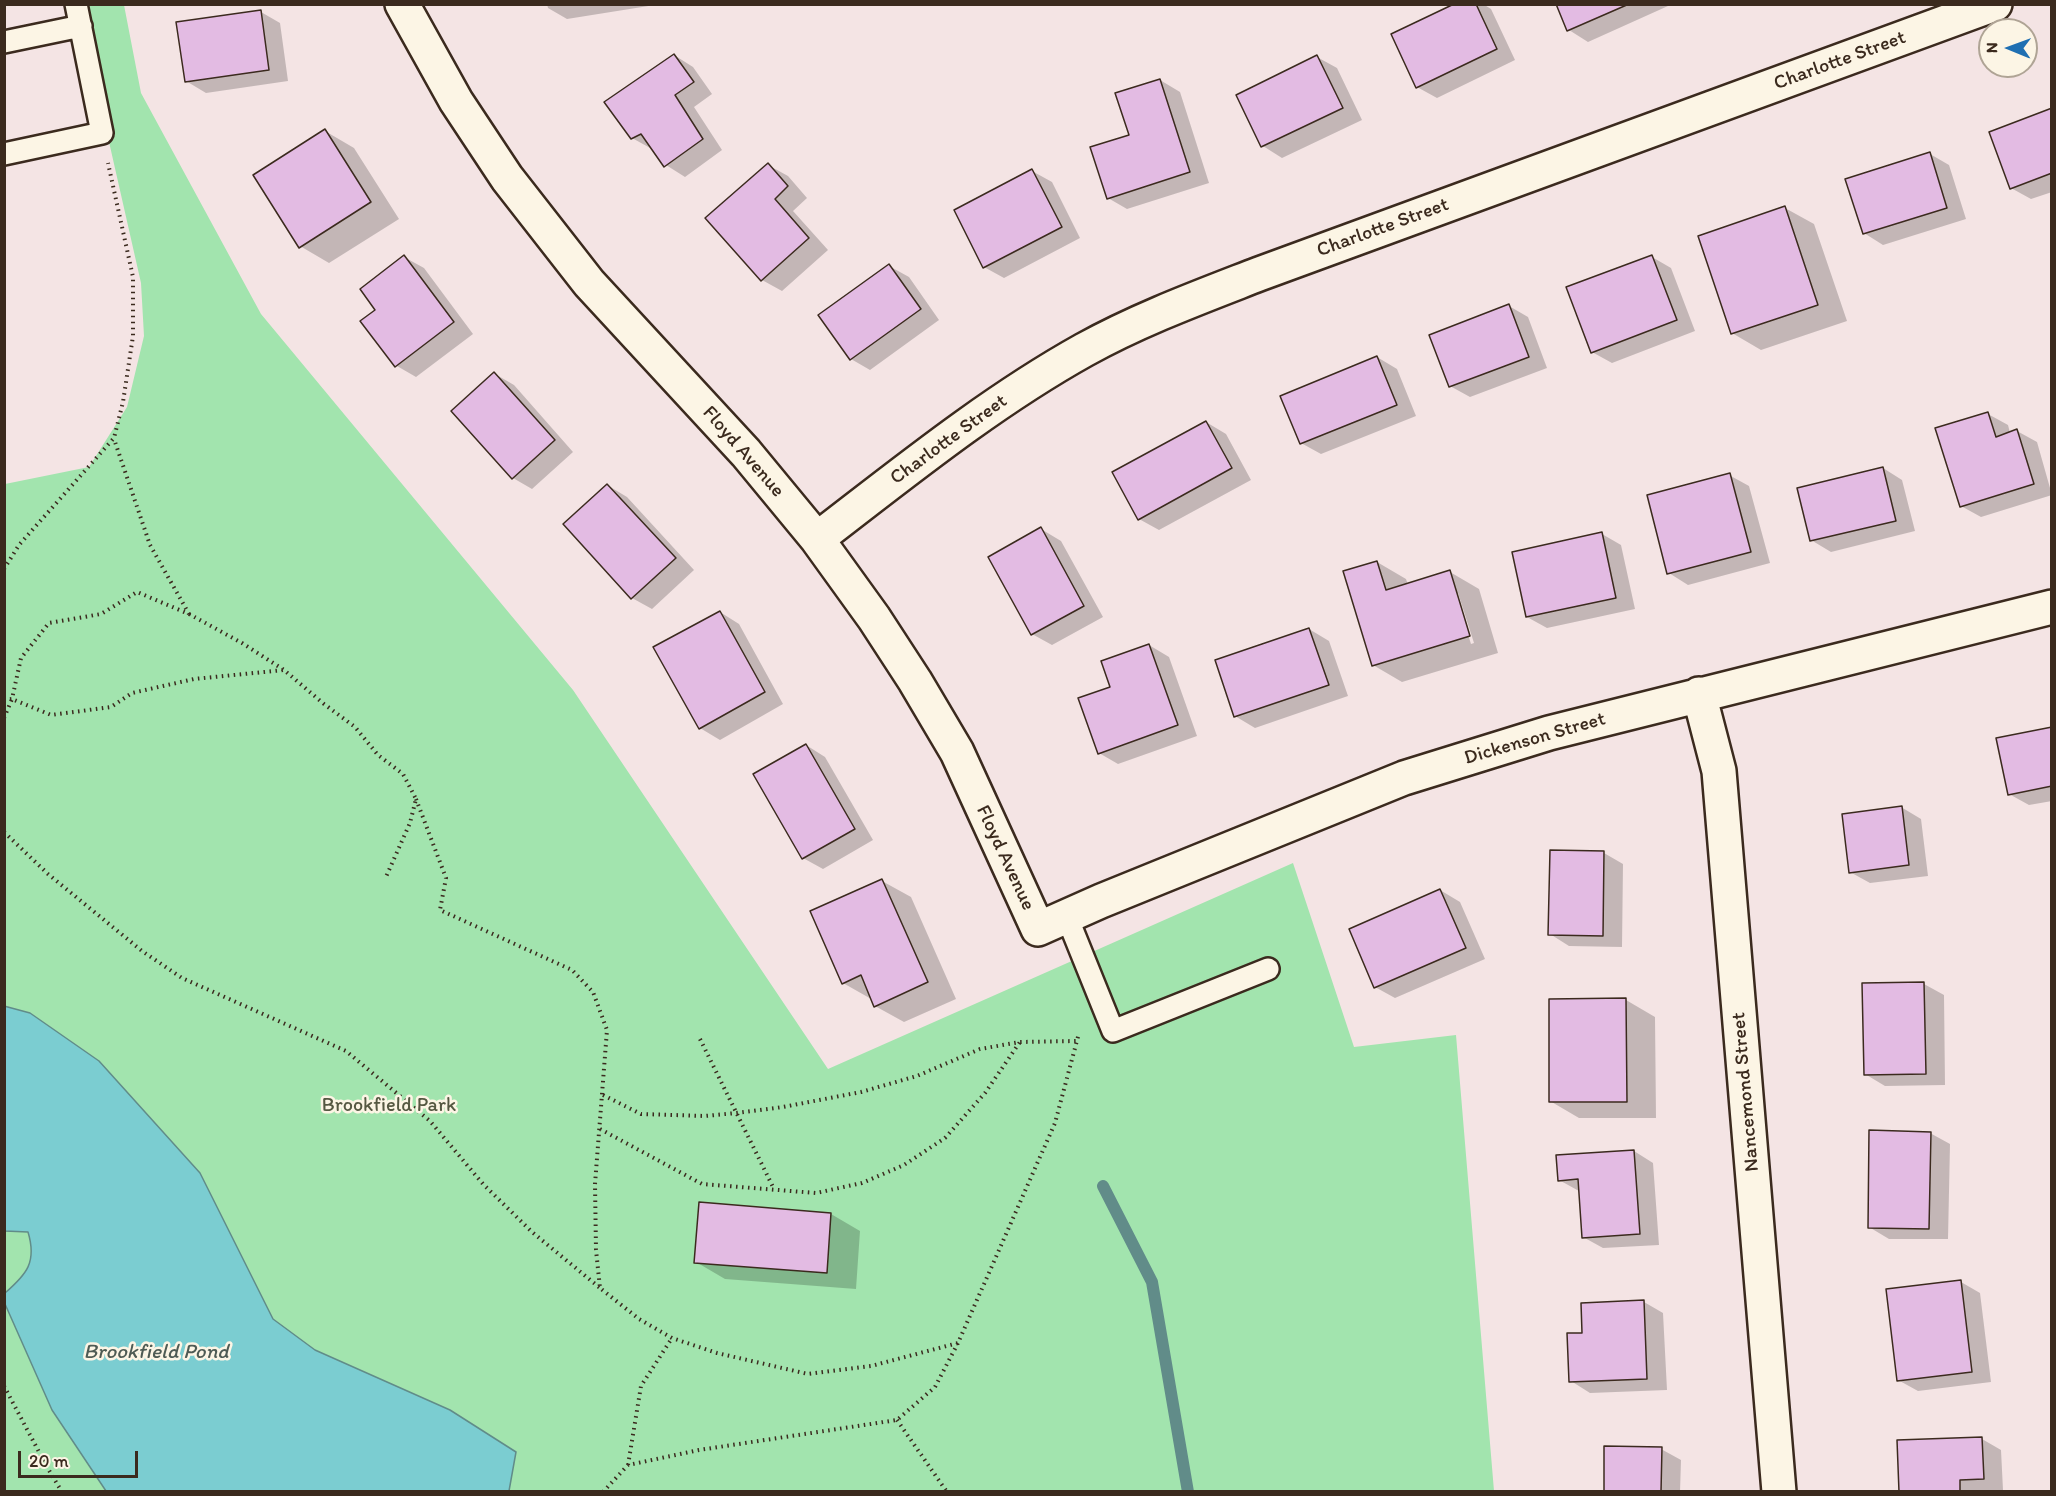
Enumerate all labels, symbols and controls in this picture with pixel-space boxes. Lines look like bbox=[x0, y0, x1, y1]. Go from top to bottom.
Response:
north arrow bbox=[1978, 18, 2038, 78]
street label: Charlotte Street bbox=[1771, 26, 1909, 96]
text: N bbox=[1982, 42, 2001, 53]
street label: Charlotte Street bbox=[1314, 193, 1452, 263]
street label: Charlotte Street bbox=[886, 390, 1012, 490]
street label: Floyd Avenue bbox=[697, 401, 789, 503]
street label: Dickenson Street bbox=[1462, 707, 1608, 771]
street label: Floyd Avenue bbox=[970, 802, 1040, 914]
street label: Nancemond Street bbox=[1727, 1011, 1765, 1173]
park label: Brookfield Park bbox=[322, 1094, 456, 1118]
water label: Brookfield Pond bbox=[84, 1340, 228, 1366]
scale bar bbox=[21, 1439, 141, 1477]
text: 20 m bbox=[29, 1450, 69, 1472]

